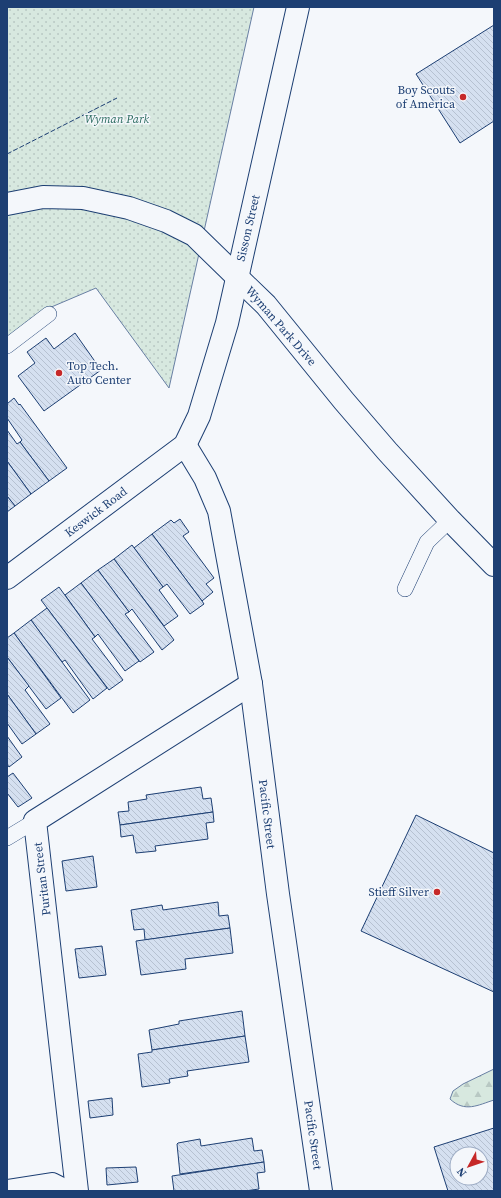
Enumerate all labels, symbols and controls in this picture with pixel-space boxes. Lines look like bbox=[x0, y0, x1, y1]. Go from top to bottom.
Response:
place label: Boy Scouts of America bbox=[396, 82, 456, 112]
marker: Boy Scouts of America bbox=[458, 92, 468, 102]
park label: Wyman Park bbox=[85, 111, 150, 127]
street label: Sisson Street bbox=[233, 193, 263, 263]
street label: Wyman Park Drive bbox=[242, 283, 320, 369]
place label: Top Tech. Auto Center bbox=[67, 358, 131, 388]
marker: Top Tech. Auto Center bbox=[54, 368, 64, 378]
street label: Keswick Road bbox=[62, 483, 131, 541]
street label: Pacific Street bbox=[255, 778, 279, 850]
street label: Puritan Street bbox=[30, 841, 54, 917]
place label: Stieff Silver bbox=[369, 884, 429, 900]
marker: Stieff Silver bbox=[432, 887, 442, 897]
street label: Pacific Street bbox=[300, 1099, 326, 1171]
north arrow bbox=[449, 1146, 489, 1186]
text: N bbox=[453, 1164, 470, 1180]

